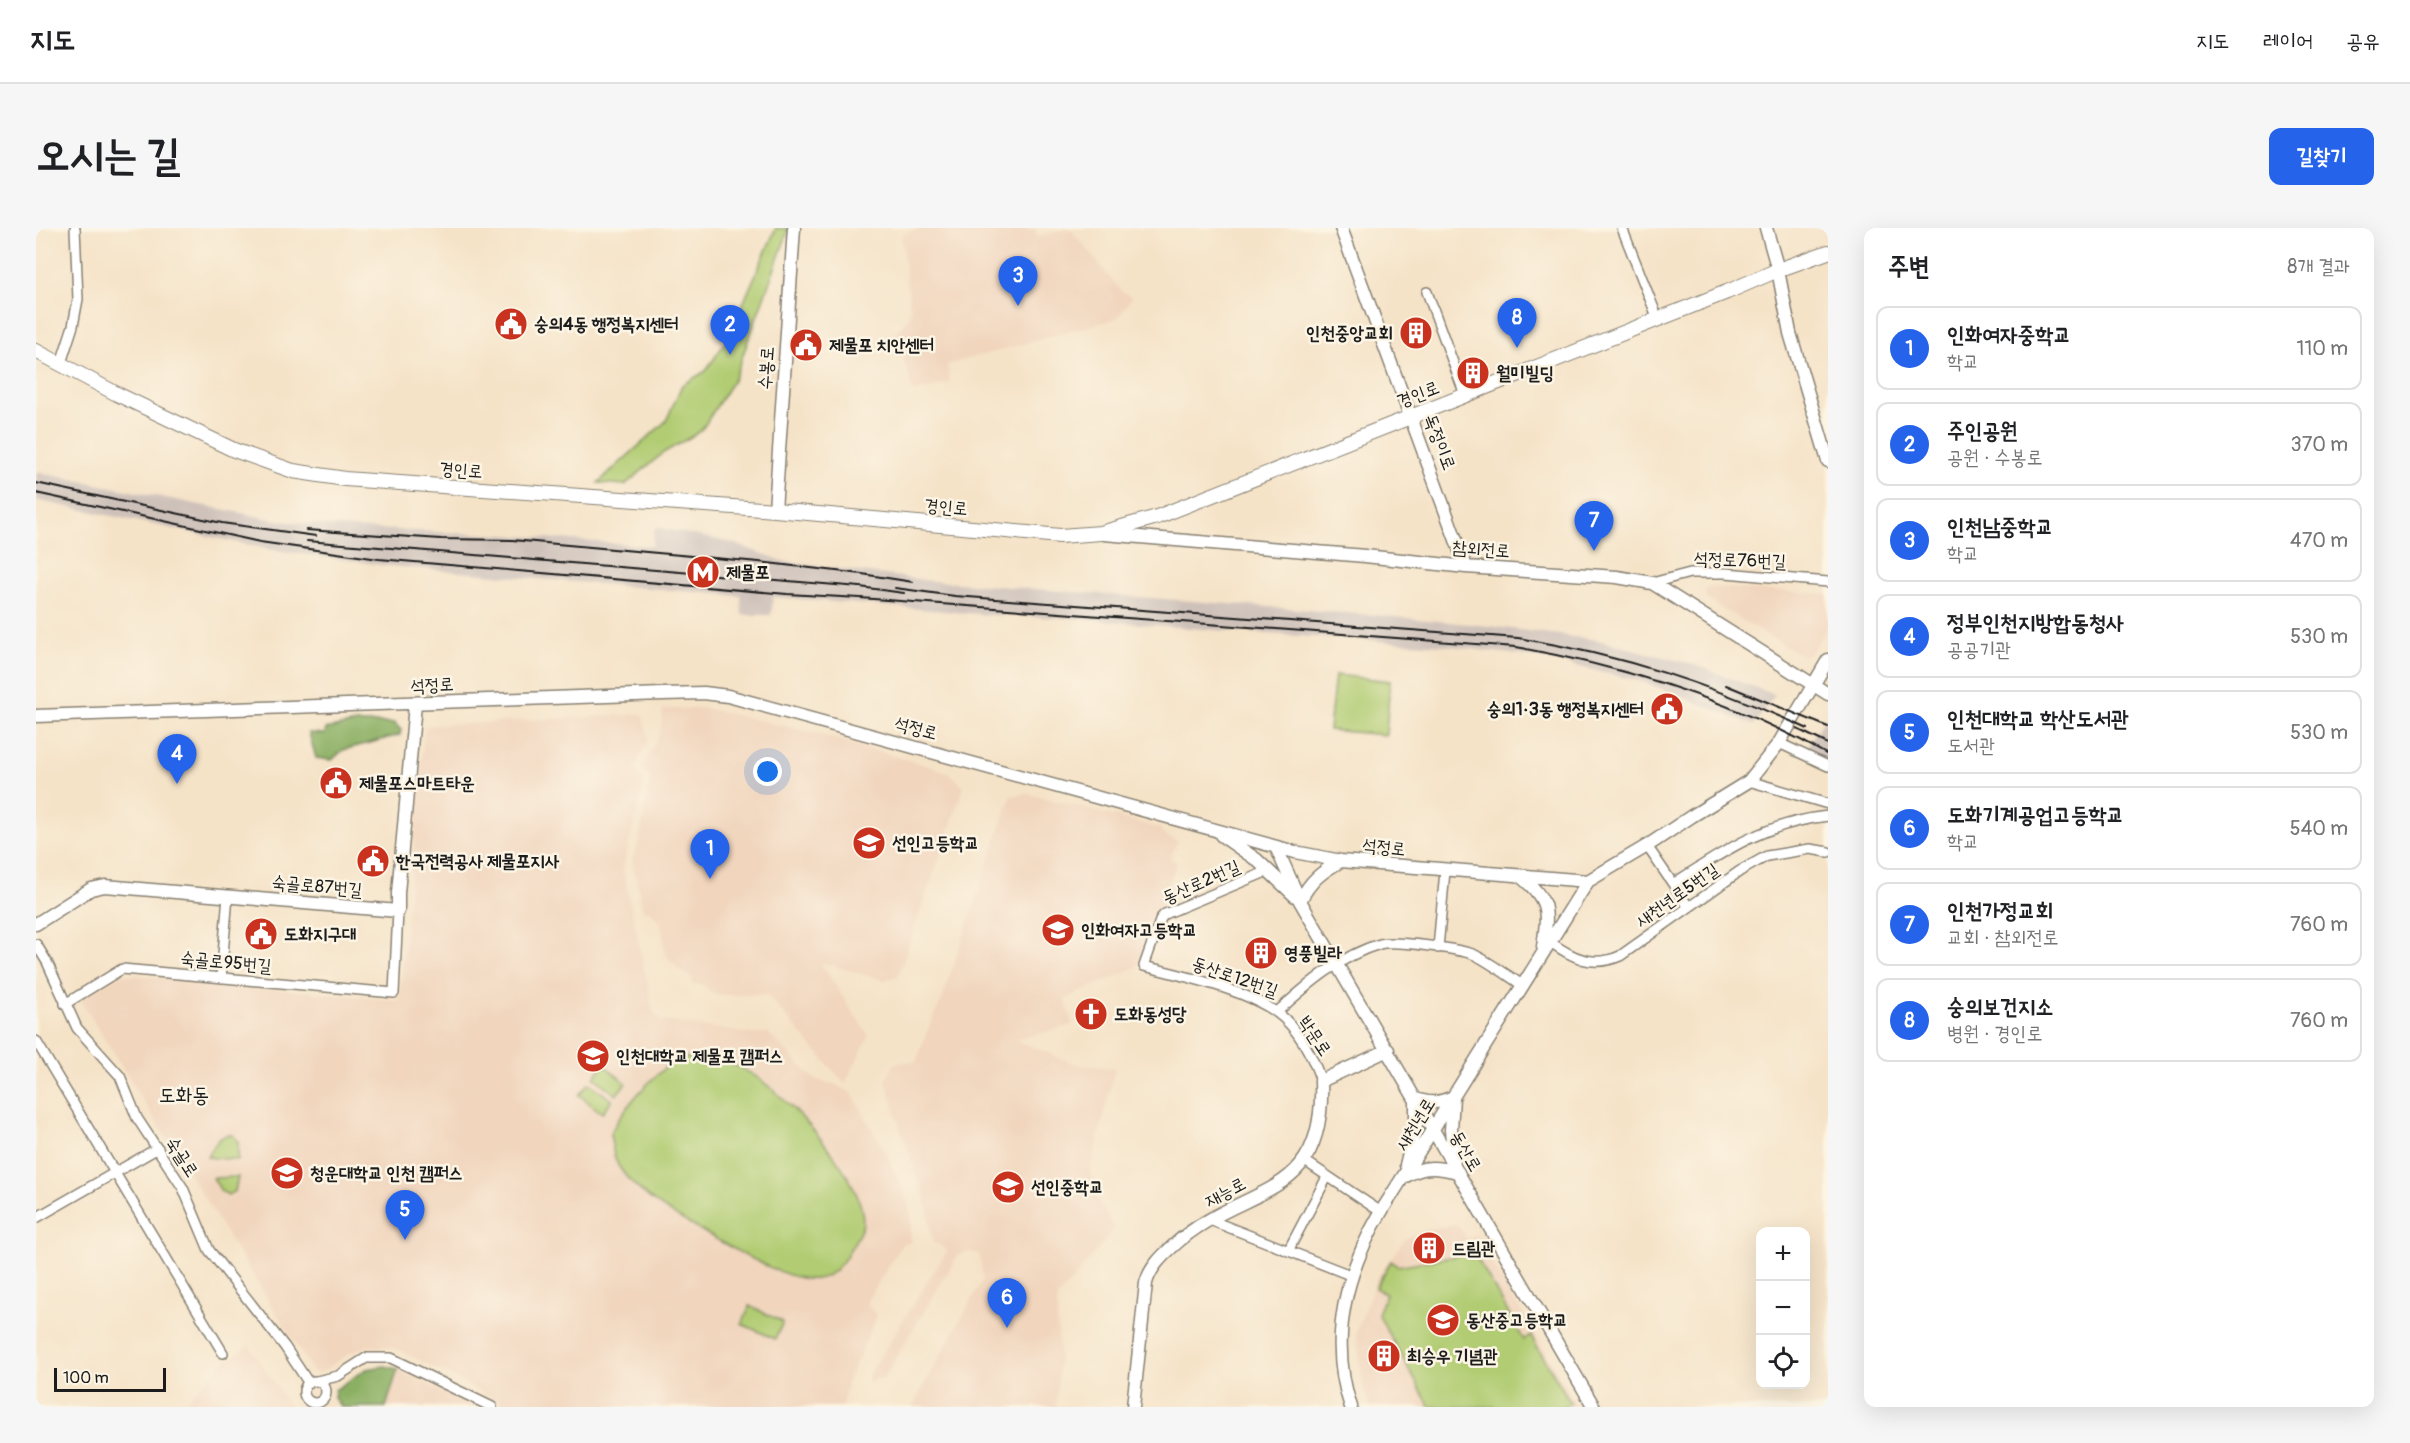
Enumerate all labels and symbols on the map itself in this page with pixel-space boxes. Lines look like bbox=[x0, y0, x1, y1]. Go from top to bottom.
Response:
pin: 3 bbox=[998, 256, 1038, 306]
pin: 8 bbox=[1498, 298, 1536, 348]
public building icon: 숭의4동 행정복지센터 bbox=[493, 306, 529, 342]
pin: 2 bbox=[710, 306, 750, 355]
place label: 숭의4동 행정복지센터 bbox=[534, 313, 679, 336]
building icon: 인천중앙교회 bbox=[1398, 315, 1434, 351]
place label: 인천중앙교회 bbox=[1306, 322, 1393, 345]
public building icon: 제물포 치안센터 bbox=[788, 327, 824, 363]
place label: 제물포 치안센터 bbox=[829, 334, 934, 357]
street label: 수봉로 bbox=[754, 346, 779, 391]
building icon: 월미빌딩 bbox=[1455, 355, 1491, 391]
place label: 월미빌딩 bbox=[1496, 362, 1554, 385]
street label: 경인로 bbox=[1394, 376, 1443, 413]
street label: 독정이로 bbox=[1418, 411, 1461, 473]
street label: 경인로 bbox=[438, 458, 483, 483]
street label: 경인로 bbox=[923, 494, 969, 521]
pin: 7 bbox=[1574, 502, 1614, 551]
street label: 참외전로 bbox=[1451, 536, 1511, 563]
street label: 석정로76번길 bbox=[1693, 547, 1787, 574]
metro station icon: 제물포 bbox=[685, 554, 721, 590]
place label: 제물포 bbox=[726, 561, 769, 584]
street label: 석정로 bbox=[410, 673, 454, 698]
public building icon: 숭의1·3동 행정복지센터 bbox=[1649, 691, 1685, 727]
place label: 숭의1·3동 행정복지센터 bbox=[1487, 698, 1644, 721]
street label: 석정로 bbox=[892, 712, 940, 745]
pin: 4 bbox=[158, 734, 196, 784]
your location bbox=[753, 757, 782, 786]
public building icon: 제물포스마트타운 bbox=[318, 765, 354, 801]
place label: 제물포스마트타운 bbox=[359, 772, 475, 795]
school or university icon: 선인고등학교 bbox=[851, 825, 887, 861]
pin: 1 bbox=[690, 830, 730, 879]
place label: 선인고등학교 bbox=[892, 832, 979, 855]
street label: 석정로 bbox=[1361, 834, 1407, 861]
public building icon: 한국전력공사 제물포지사 bbox=[355, 843, 391, 879]
place label: 한국전력공사 제물포지사 bbox=[395, 850, 560, 873]
street label: 동산로2번길 bbox=[1159, 855, 1244, 910]
street label: 새천년로5번길 bbox=[1631, 858, 1724, 933]
street label: 숙골로87번길 bbox=[271, 871, 364, 902]
school or university icon: 인화여자고등학교 bbox=[1040, 912, 1076, 948]
public building icon: 도화지구대 bbox=[243, 916, 279, 952]
place label: 인화여자고등학교 bbox=[1081, 919, 1197, 942]
place label: 도화지구대 bbox=[284, 923, 356, 946]
building icon: 영풍빌라 bbox=[1243, 935, 1279, 971]
place label: 영풍빌라 bbox=[1284, 942, 1342, 965]
street label: 숙골로95번길 bbox=[179, 947, 273, 978]
street label: 동산로12번길 bbox=[1189, 952, 1281, 1003]
church icon: 도화동성당 bbox=[1073, 996, 1109, 1032]
place label: 도화동성당 bbox=[1114, 1003, 1187, 1026]
street label: 박문로 bbox=[1293, 1012, 1336, 1061]
school or university icon: 인천대학교 제물포 캠퍼스 bbox=[575, 1038, 611, 1074]
place label: 인천대학교 제물포 캠퍼스 bbox=[616, 1045, 783, 1068]
district label: 도화동 bbox=[159, 1082, 209, 1109]
street label: 새천년로 bbox=[1390, 1094, 1441, 1155]
street label: 동산로 bbox=[1445, 1127, 1486, 1176]
street label: 숙골로 bbox=[160, 1133, 203, 1182]
school or university icon: 청운대학교 인천 캠퍼스 bbox=[269, 1155, 305, 1191]
place label: 청운대학교 인천 캠퍼스 bbox=[310, 1162, 463, 1185]
school or university icon: 선인중학교 bbox=[990, 1169, 1026, 1205]
street label: 재능로 bbox=[1201, 1172, 1250, 1213]
place label: 선인중학교 bbox=[1031, 1176, 1103, 1199]
pin: 5 bbox=[386, 1190, 424, 1240]
building icon: 드림관 bbox=[1411, 1230, 1447, 1266]
place label: 드림관 bbox=[1452, 1237, 1496, 1260]
pin: 6 bbox=[988, 1278, 1026, 1328]
school or university icon: 동산중고등학교 bbox=[1425, 1302, 1461, 1338]
place label: 동산중고등학교 bbox=[1466, 1309, 1567, 1332]
building icon: 최승우 기념관 bbox=[1366, 1338, 1402, 1374]
place label: 최승우 기념관 bbox=[1407, 1345, 1498, 1368]
scale bar bbox=[54, 1365, 166, 1392]

